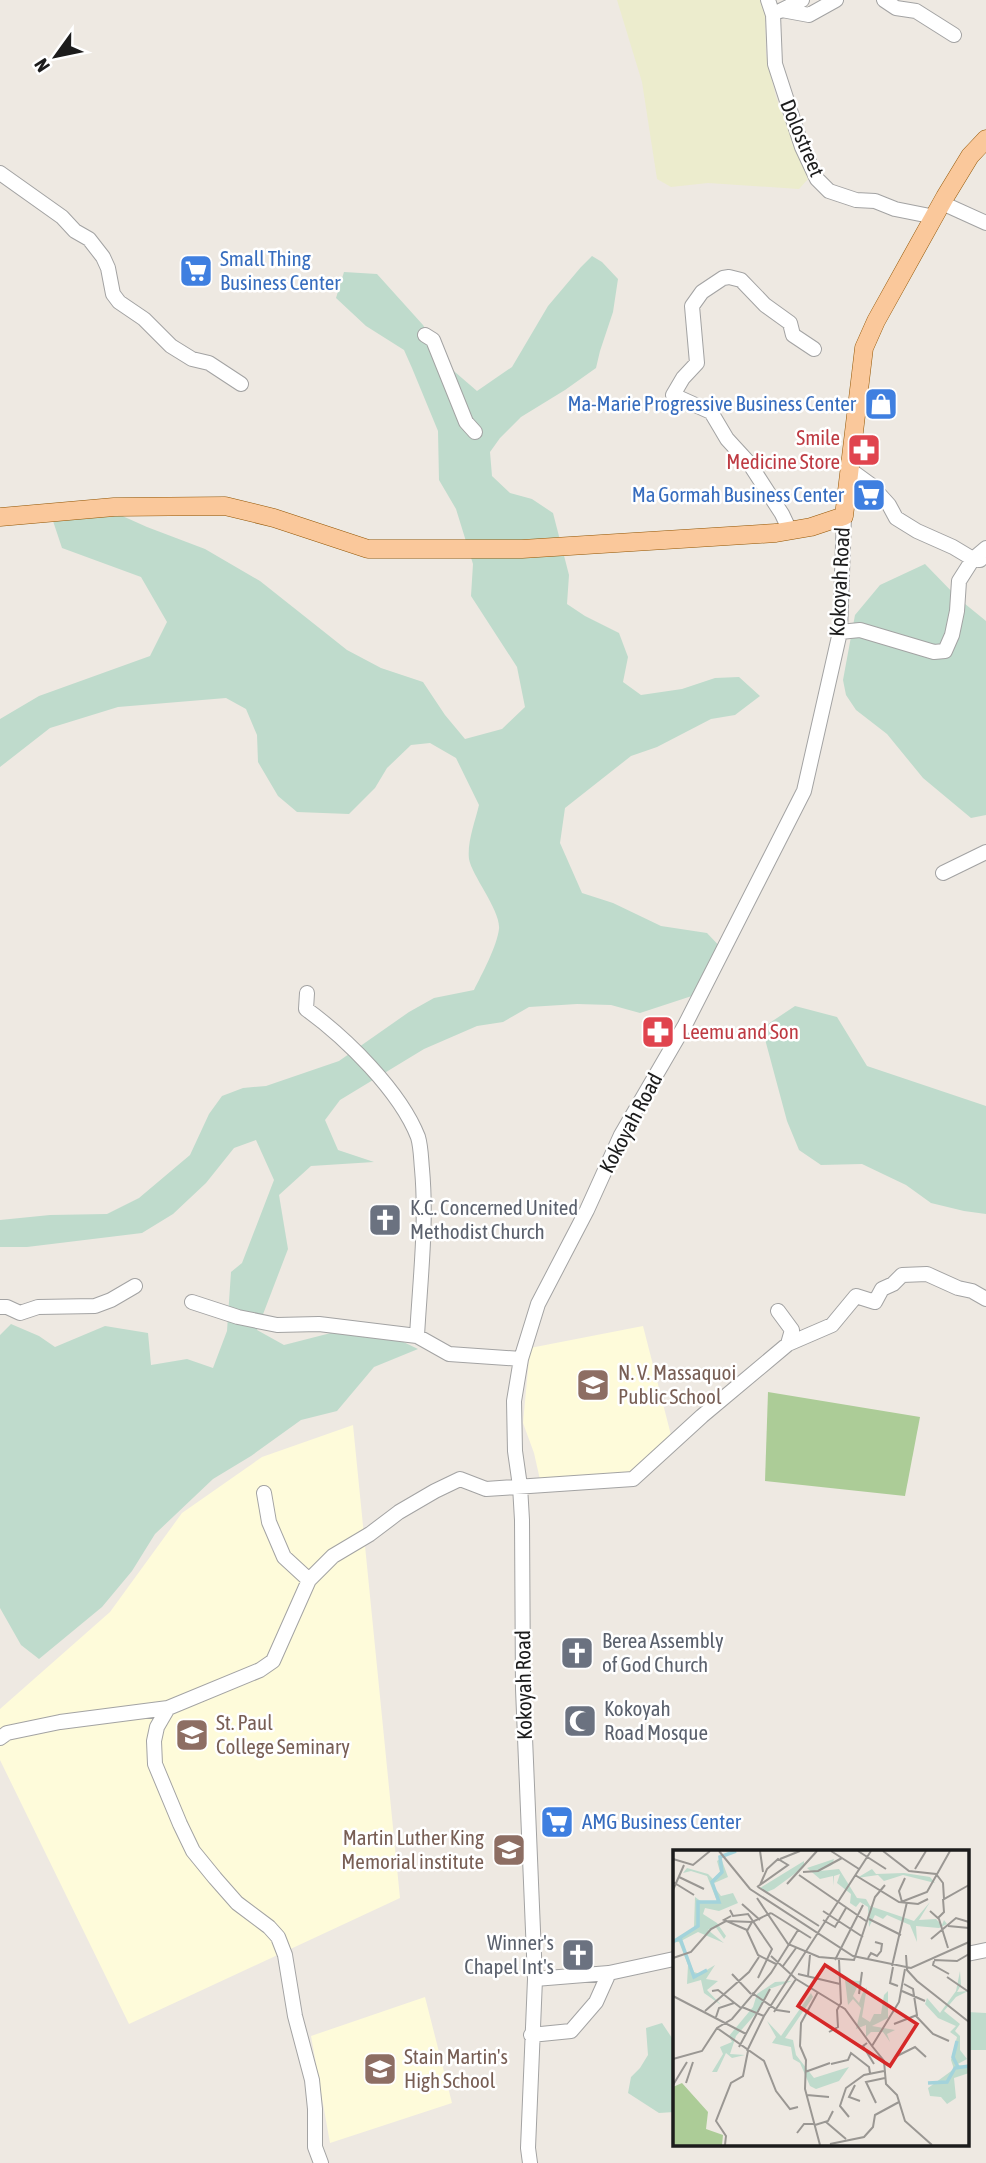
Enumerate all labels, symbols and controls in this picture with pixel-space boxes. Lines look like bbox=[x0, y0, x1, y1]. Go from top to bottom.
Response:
north arrow bbox=[21, 21, 91, 91]
text: N bbox=[29, 55, 54, 76]
street label: Dolostreet bbox=[776, 95, 830, 180]
place label: Small Thing Business Center bbox=[220, 246, 341, 294]
supermarket icon: Small Thing Business Center bbox=[177, 252, 215, 290]
shop icon: Ma-Marie Progressive Business Center bbox=[862, 385, 900, 423]
place label: Ma-Marie Progressive Business Center bbox=[568, 391, 857, 415]
place label: Smile Medicine Store bbox=[726, 425, 840, 473]
pharmacy icon: Smile Medicine Store bbox=[845, 431, 883, 469]
supermarket icon: Ma Gormah Business Center bbox=[850, 476, 888, 514]
place label: Ma Gormah Business Center bbox=[632, 482, 845, 506]
street label: Kokoyah Road bbox=[824, 527, 854, 637]
pharmacy icon: Leemu and Son bbox=[639, 1013, 677, 1051]
place label: Leemu and Son bbox=[682, 1019, 799, 1043]
street label: Kokoyah Road bbox=[594, 1069, 666, 1177]
place label: K.C. Concerned United Methodist Church bbox=[410, 1195, 578, 1243]
church icon: K.C. Concerned United Methodist Church bbox=[366, 1201, 404, 1239]
place label: N. V. Massaquoi Public School bbox=[618, 1360, 736, 1408]
school or university icon: N. V. Massaquoi Public School bbox=[574, 1366, 612, 1404]
place label: Berea Assembly of God Church bbox=[602, 1628, 724, 1676]
street label: Kokoyah Road bbox=[510, 1630, 536, 1740]
church icon: Berea Assembly of God Church bbox=[558, 1634, 596, 1672]
place label: Kokoyah Road Mosque bbox=[604, 1696, 708, 1744]
mosque icon: Kokoyah Road Mosque bbox=[561, 1702, 599, 1740]
place label: St. Paul College Seminary bbox=[216, 1710, 350, 1758]
school or university icon: St. Paul College Seminary bbox=[173, 1716, 211, 1754]
supermarket icon: AMG Business Center bbox=[538, 1803, 576, 1841]
place label: AMG Business Center bbox=[582, 1809, 742, 1833]
place label: Martin Luther King Memorial institute bbox=[341, 1825, 484, 1873]
school or university icon: Martin Luther King Memorial institute bbox=[490, 1831, 528, 1869]
inset map bbox=[673, 1850, 968, 2146]
place label: Winner's Chapel Int's bbox=[464, 1930, 554, 1978]
church icon: Winner's Chapel Int's bbox=[559, 1936, 597, 1974]
place label: Stain Martin's High School bbox=[404, 2044, 508, 2092]
school or university icon: Stain Martin's High School bbox=[361, 2050, 399, 2088]

